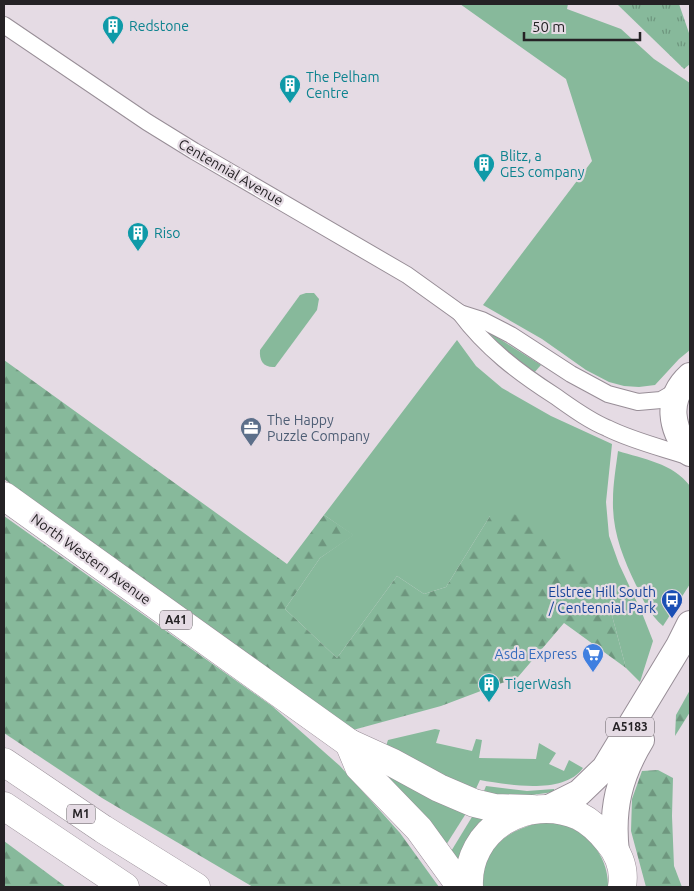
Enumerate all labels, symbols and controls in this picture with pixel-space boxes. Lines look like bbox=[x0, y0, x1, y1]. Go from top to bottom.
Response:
scale bar bbox=[524, 10, 640, 42]
building icon: Redstone bbox=[101, 14, 125, 45]
place label: Redstone bbox=[129, 18, 189, 34]
text: 50 m bbox=[532, 18, 565, 35]
place label: The Pelham Centre bbox=[306, 69, 379, 101]
building icon: The Pelham Centre bbox=[278, 73, 302, 104]
street label: Centennial Avenue bbox=[176, 136, 286, 208]
place label: Blitz, a GES company bbox=[500, 148, 585, 180]
building icon: Blitz, a GES company bbox=[472, 152, 496, 183]
building icon: Riso bbox=[126, 221, 150, 252]
place label: Riso bbox=[154, 225, 180, 241]
place label: The Happy Puzzle Company bbox=[267, 412, 370, 444]
office icon: The Happy Puzzle Company bbox=[239, 416, 263, 447]
street label: North Western Avenue bbox=[28, 510, 154, 608]
place label: Elstree Hill South / Centennial Park bbox=[548, 584, 656, 616]
bus stop icon: Elstree Hill South / Centennial Park bbox=[660, 588, 684, 619]
road number: A41 bbox=[160, 610, 192, 630]
supermarket icon: Asda Express bbox=[581, 642, 605, 673]
place label: Asda Express bbox=[495, 646, 577, 662]
building icon: TigerWash bbox=[477, 672, 501, 703]
place label: TigerWash bbox=[505, 676, 572, 692]
road number: A5183 bbox=[606, 718, 654, 736]
road number: M1 bbox=[67, 804, 95, 824]

